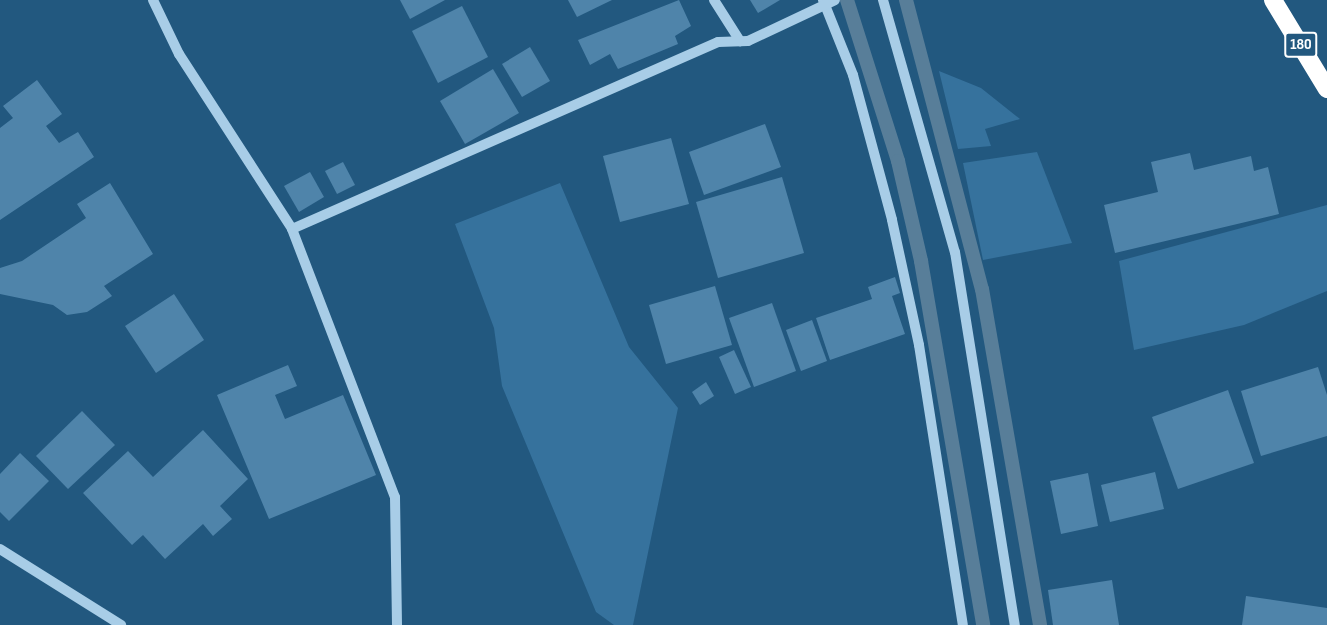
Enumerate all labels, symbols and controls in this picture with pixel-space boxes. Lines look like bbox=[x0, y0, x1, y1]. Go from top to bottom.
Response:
road number: 180 bbox=[1283, 32, 1319, 58]

